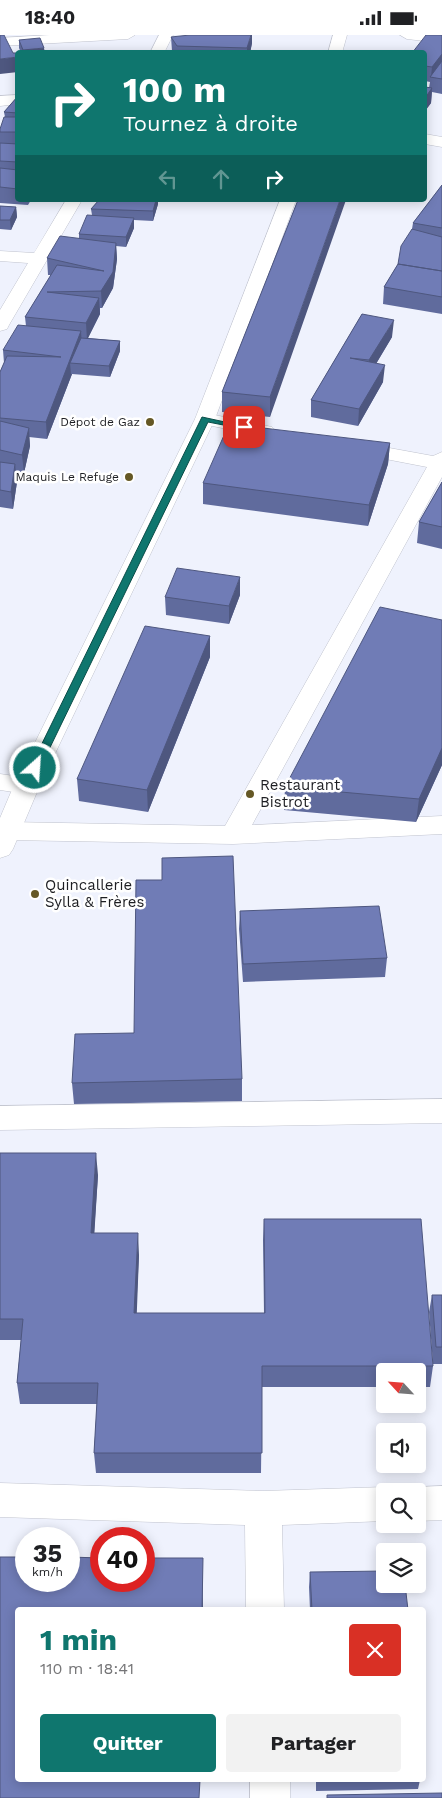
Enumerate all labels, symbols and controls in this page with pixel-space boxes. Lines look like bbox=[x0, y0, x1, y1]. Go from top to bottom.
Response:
text: 18:40 bbox=[25, 6, 75, 29]
text: 100 m bbox=[123, 69, 226, 111]
icon: right bbox=[40, 70, 105, 135]
text: Tournez à droite bbox=[123, 111, 298, 136]
icon: left bbox=[154, 165, 182, 193]
icon: ahead bbox=[207, 165, 235, 193]
icon: right bbox=[260, 165, 288, 193]
pin bbox=[223, 406, 265, 448]
icon: arrive bbox=[230, 413, 258, 441]
place label: Dépot de Gaz bbox=[60, 415, 140, 429]
marker: Dépot de Gaz bbox=[144, 416, 156, 428]
place label: Maquis Le Refuge bbox=[15, 470, 119, 484]
marker: Maquis Le Refuge bbox=[123, 471, 135, 483]
position arrow bbox=[8, 741, 60, 793]
place label: Restaurant Bistrot bbox=[260, 776, 341, 811]
marker: Restaurant Bistrot bbox=[244, 788, 256, 800]
place label: Quincallerie Sylla & Frères bbox=[45, 876, 144, 911]
marker: Quincallerie Sylla & Frères bbox=[29, 888, 41, 900]
north arrow bbox=[376, 1363, 426, 1413]
map controls bbox=[376, 1363, 426, 1593]
button: sound bbox=[376, 1423, 426, 1473]
button: search bbox=[376, 1483, 426, 1533]
speed limit sign: 40 bbox=[90, 1527, 155, 1592]
text: 35 bbox=[33, 1539, 62, 1568]
button: layers bbox=[376, 1543, 426, 1593]
text: km/h bbox=[32, 1565, 63, 1579]
text: 1 min bbox=[40, 1622, 117, 1657]
button: close bbox=[349, 1624, 401, 1676]
text: 110 m · 18:41 bbox=[40, 1659, 134, 1678]
button: Quitter bbox=[40, 1714, 216, 1772]
button: Partager bbox=[226, 1714, 401, 1772]

